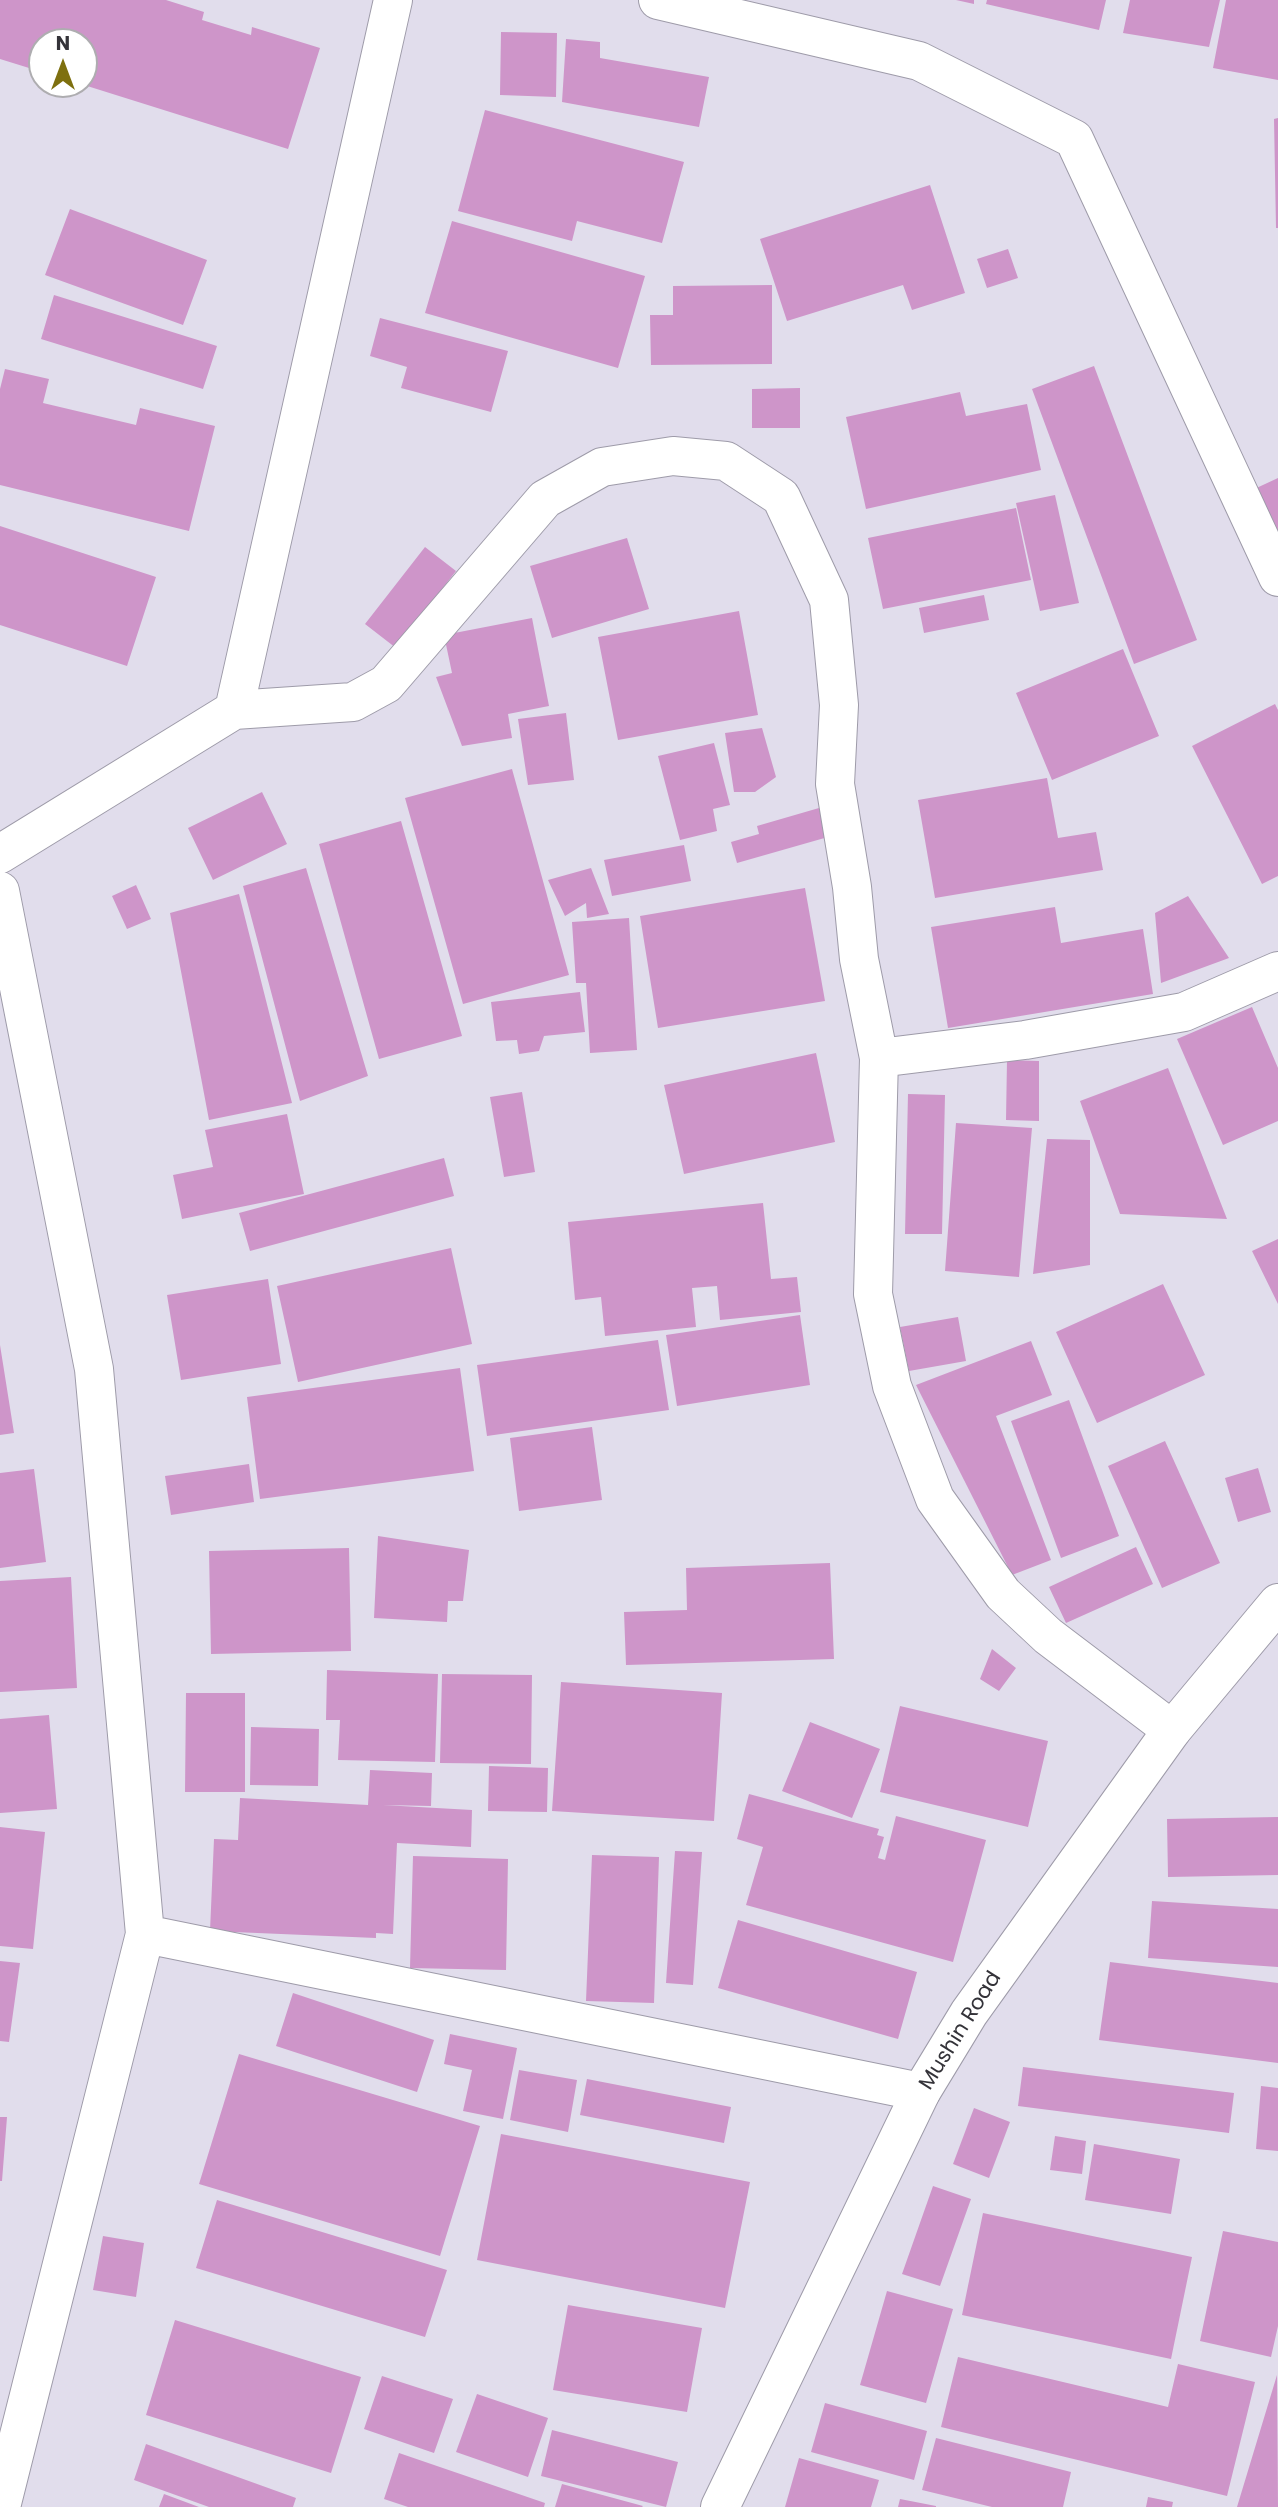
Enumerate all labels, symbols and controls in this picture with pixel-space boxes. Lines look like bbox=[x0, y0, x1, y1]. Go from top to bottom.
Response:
north arrow bbox=[28, 28, 98, 98]
text: N bbox=[56, 30, 70, 57]
street label: Mushin Road bbox=[915, 1967, 1007, 2095]

